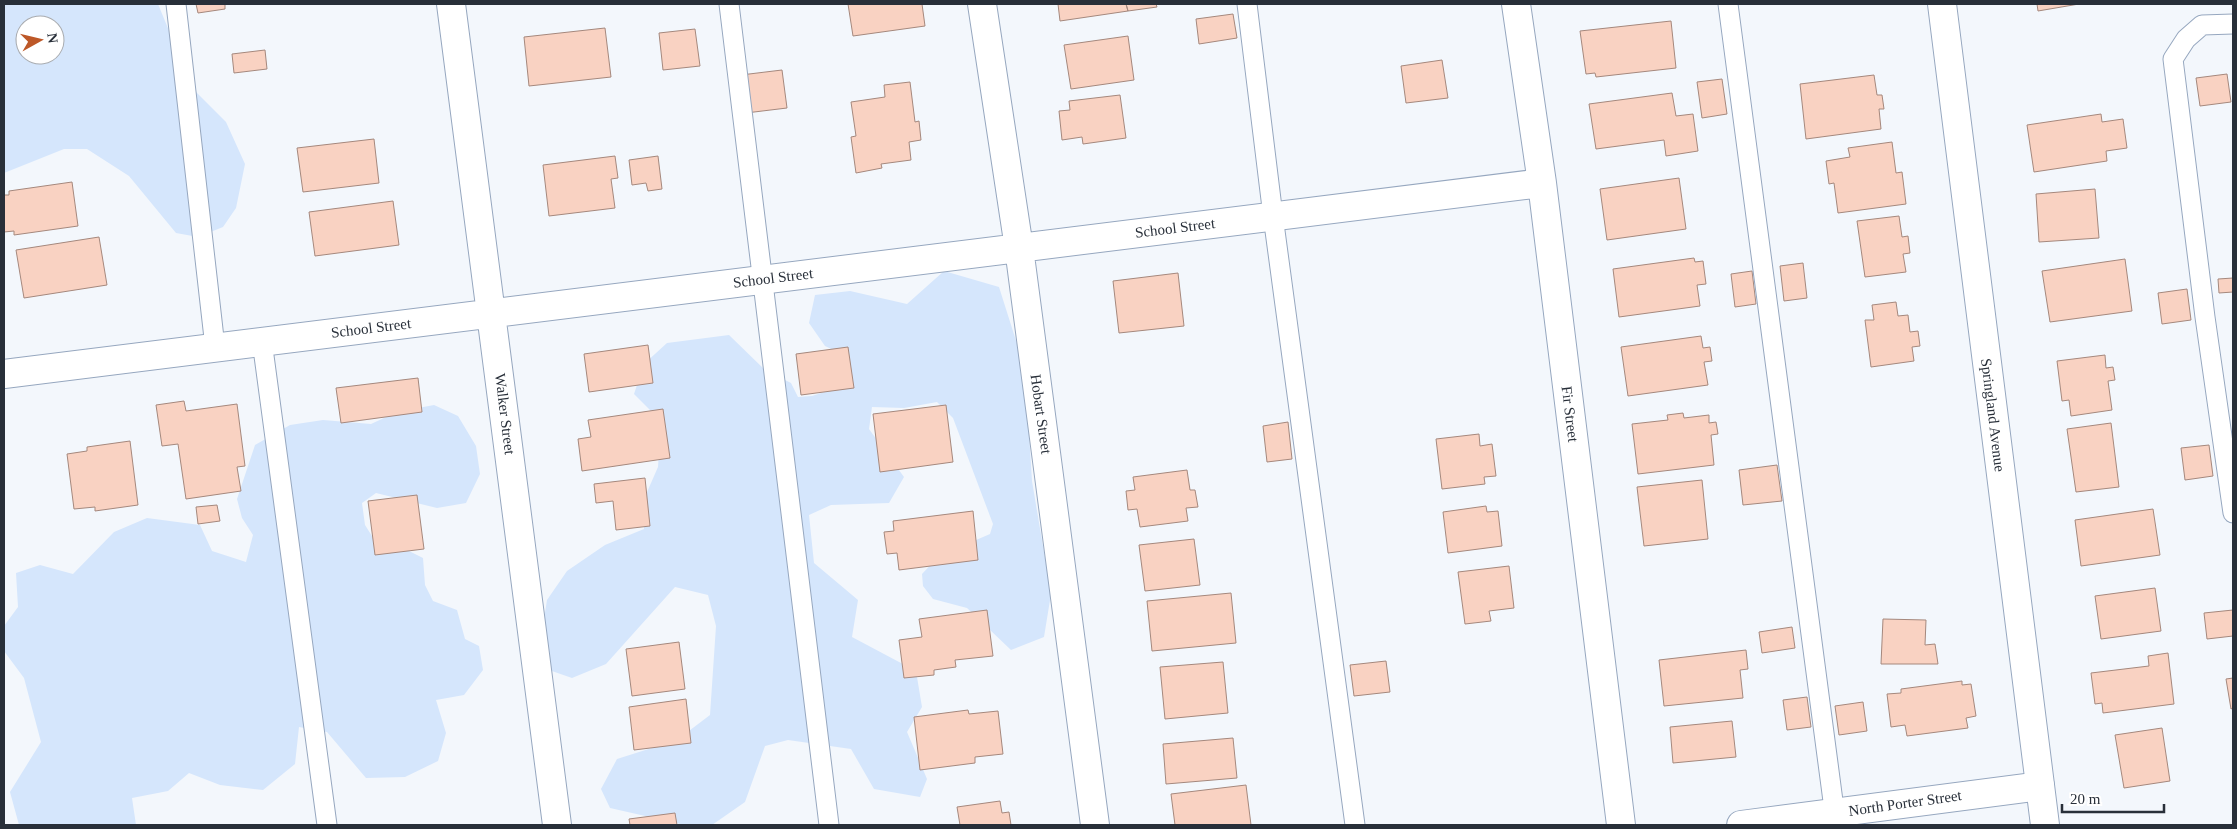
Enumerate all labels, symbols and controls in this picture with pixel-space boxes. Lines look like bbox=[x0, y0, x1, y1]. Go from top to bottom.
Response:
north arrow bbox=[15, 15, 65, 65]
text: N bbox=[44, 32, 61, 44]
street label: School Street bbox=[1134, 215, 1217, 241]
street label: School Street bbox=[732, 265, 815, 291]
street label: School Street bbox=[330, 315, 413, 341]
street label: Springland Avenue bbox=[1978, 357, 2008, 473]
street label: Walker Street bbox=[492, 372, 518, 456]
street label: Hobart Street bbox=[1027, 373, 1055, 456]
street label: Fir Street bbox=[1559, 385, 1581, 444]
scale bar bbox=[2062, 782, 2164, 814]
street label: North Porter Street bbox=[1847, 787, 1963, 819]
text: 20 m bbox=[2070, 791, 2101, 807]

